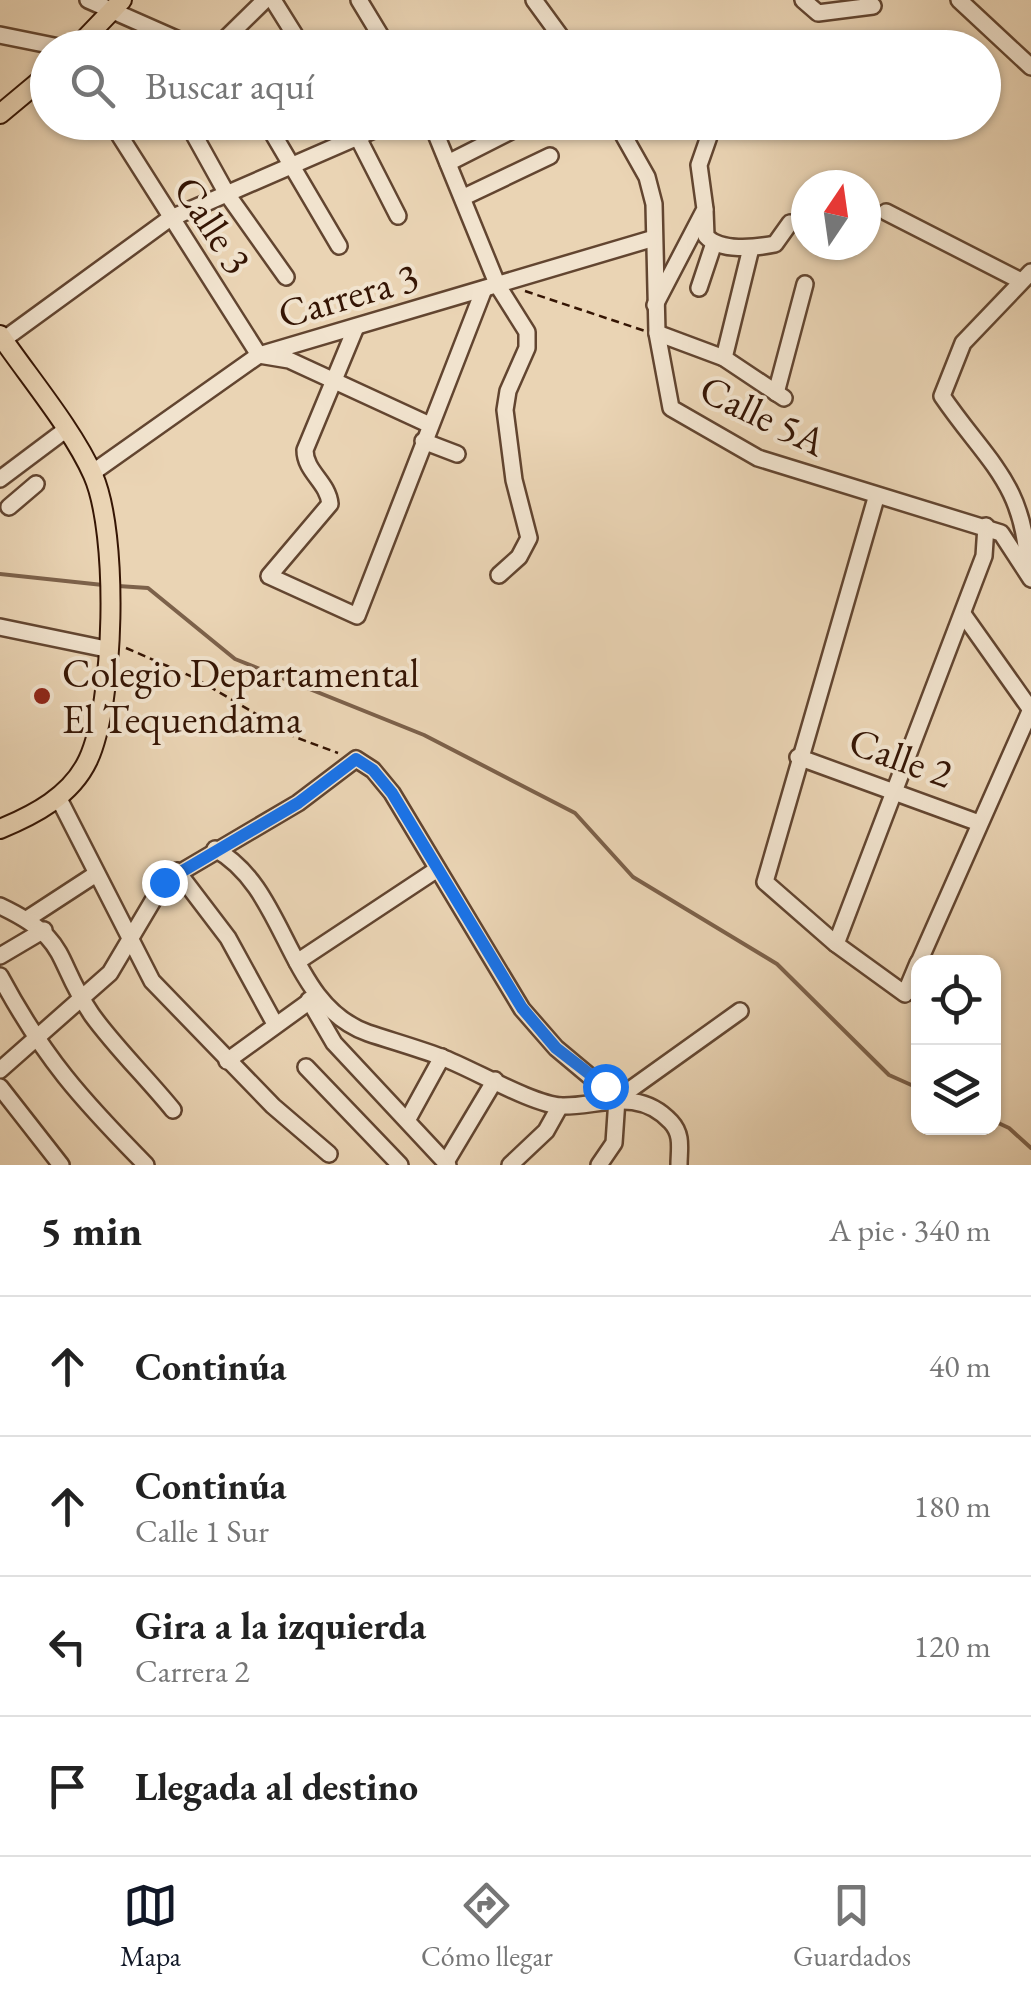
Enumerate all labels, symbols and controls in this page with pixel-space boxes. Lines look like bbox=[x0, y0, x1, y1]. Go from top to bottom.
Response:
search box bbox=[30, 30, 1001, 140]
icon: search bbox=[65, 58, 120, 113]
text: Buscar aquí bbox=[145, 61, 314, 110]
street label: Calle 3 bbox=[162, 166, 264, 284]
north arrow bbox=[791, 170, 881, 260]
street label: Carrera 3 bbox=[272, 250, 424, 340]
street label: Calle 5A bbox=[691, 362, 835, 468]
place label: Colegio Departamental El Tequendama bbox=[62, 647, 419, 745]
marker: Colegio Departamental El Tequendama bbox=[31, 685, 53, 707]
street label: Calle 2 bbox=[842, 714, 960, 800]
route end bbox=[142, 860, 188, 906]
map controls bbox=[911, 955, 1001, 1135]
button: locate bbox=[911, 955, 1001, 1045]
button: layers bbox=[911, 1045, 1001, 1135]
route start bbox=[583, 1064, 629, 1110]
text: 5 min bbox=[40, 1203, 142, 1258]
text: A pie · 340 m bbox=[829, 1209, 991, 1251]
icon: ahead bbox=[40, 1339, 95, 1394]
text: Continúa bbox=[135, 1342, 287, 1391]
text: 40 m bbox=[929, 1345, 991, 1387]
text: Continúa bbox=[135, 1461, 287, 1510]
icon: ahead bbox=[40, 1479, 95, 1534]
text: 180 m bbox=[914, 1485, 991, 1527]
text: Calle 1 Sur bbox=[135, 1510, 269, 1552]
text: Gira a la izquierda bbox=[135, 1601, 426, 1650]
icon: left bbox=[40, 1619, 95, 1674]
text: 120 m bbox=[914, 1625, 991, 1667]
text: Carrera 2 bbox=[135, 1650, 250, 1692]
icon: arrive bbox=[40, 1759, 95, 1814]
text: Llegada al destino bbox=[135, 1762, 418, 1811]
tab: Mapa bbox=[120, 1878, 181, 1974]
tab: Cómo llegar bbox=[421, 1878, 553, 1974]
tab: Guardados bbox=[793, 1878, 911, 1974]

